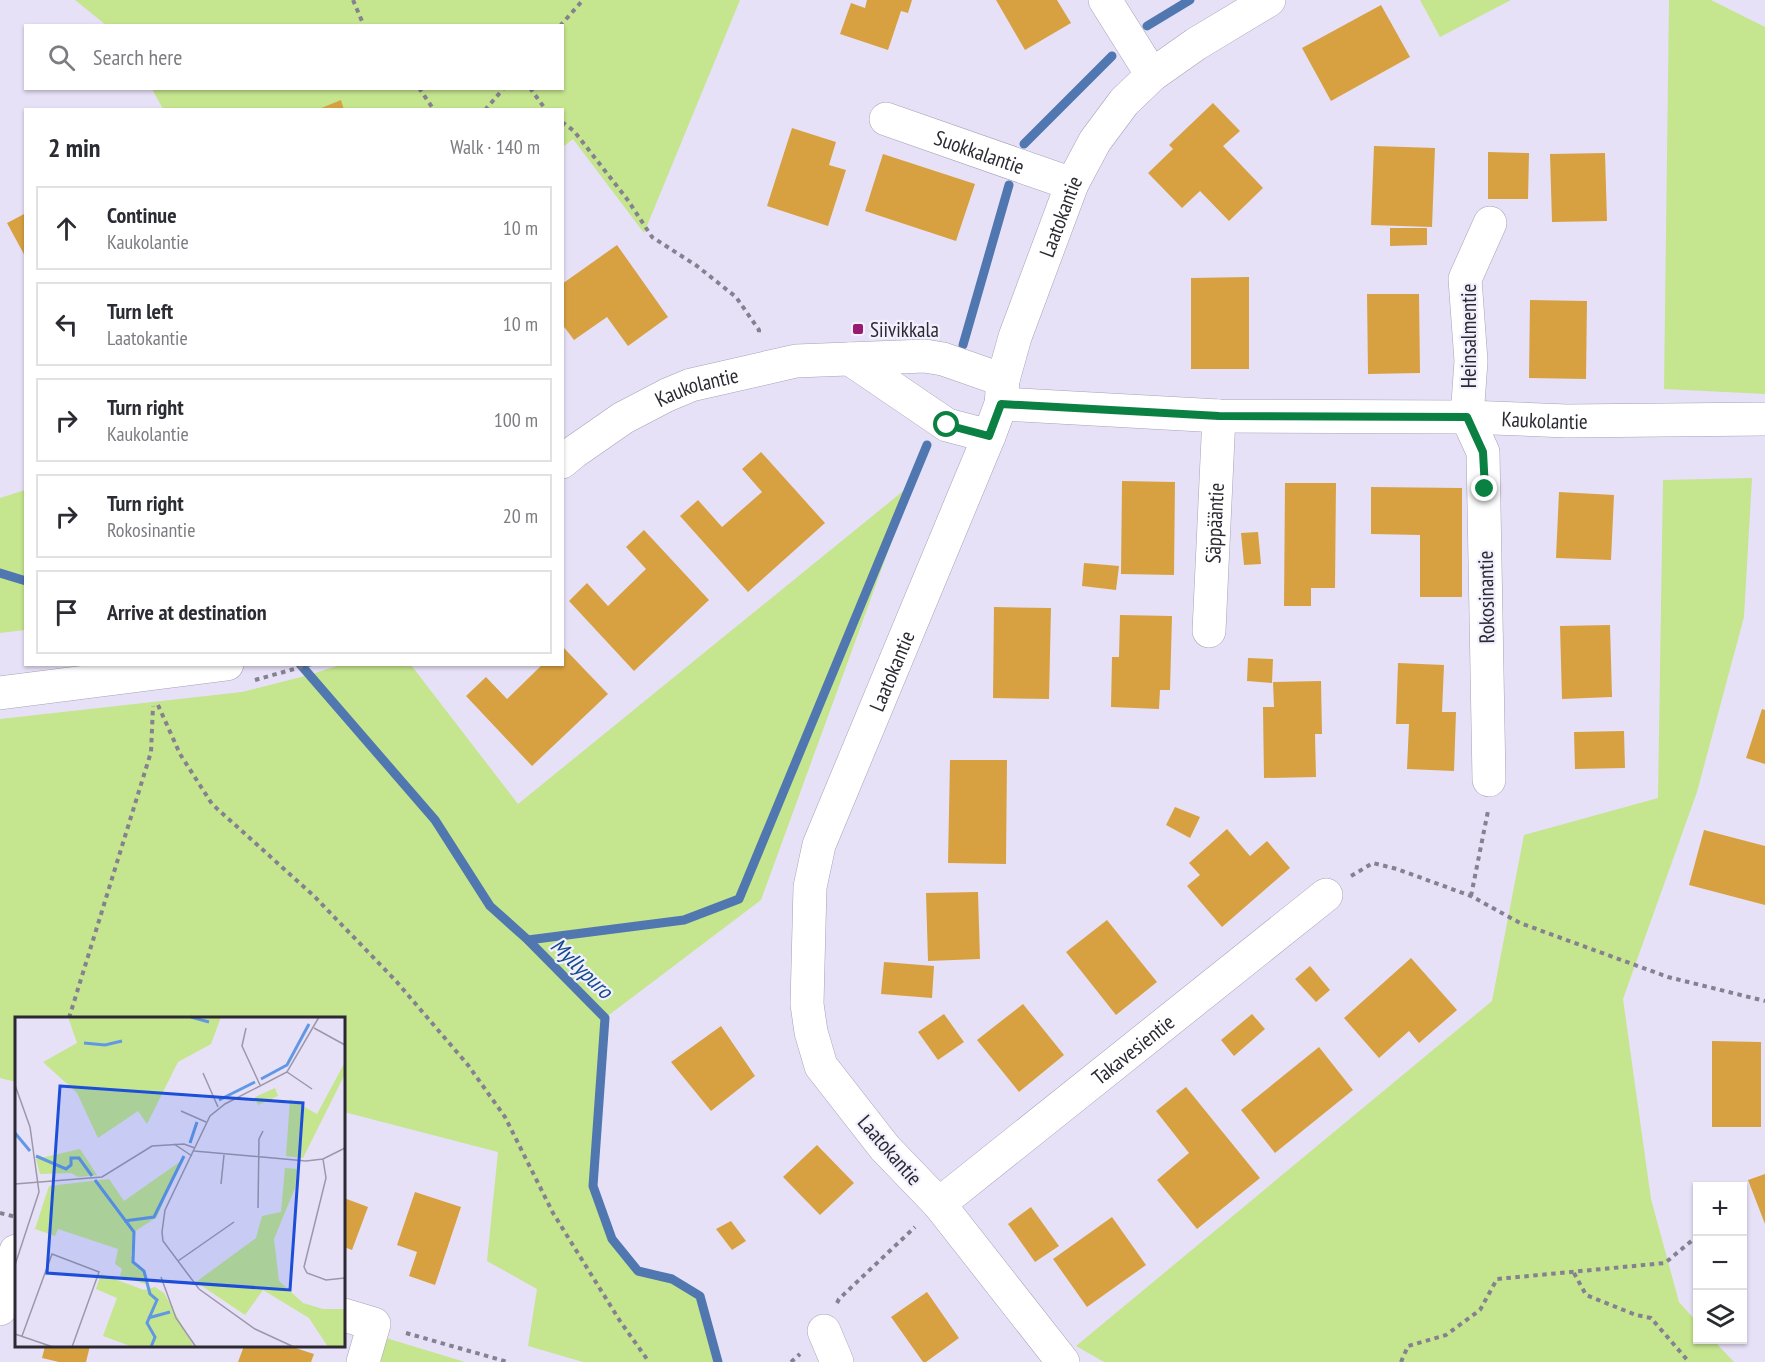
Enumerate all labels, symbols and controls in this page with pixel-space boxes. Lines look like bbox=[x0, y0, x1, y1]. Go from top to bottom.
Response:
search box bbox=[24, 24, 564, 90]
icon: search bbox=[45, 41, 78, 74]
text: Search here bbox=[93, 43, 182, 71]
street label: Suokkalantie bbox=[931, 123, 1028, 180]
text: 2 min bbox=[48, 131, 101, 164]
text: Walk · 140 m bbox=[450, 134, 540, 160]
street label: Laatokantie bbox=[1033, 171, 1088, 261]
text: Continue bbox=[107, 201, 177, 229]
icon: ahead bbox=[50, 212, 83, 245]
text: 10 m bbox=[503, 215, 538, 241]
text: Kaukolantie bbox=[107, 229, 189, 255]
street label: Heinsalmentie bbox=[1455, 284, 1482, 388]
text: Turn left bbox=[107, 297, 173, 325]
icon: left bbox=[50, 308, 83, 341]
text: 10 m bbox=[503, 311, 538, 337]
place label: Siivikkala bbox=[870, 316, 939, 343]
marker: Siivikkala bbox=[851, 322, 865, 336]
text: Laatokantie bbox=[107, 325, 188, 351]
street label: Kaukolantie bbox=[650, 361, 741, 412]
text: Turn right bbox=[107, 393, 184, 421]
icon: right bbox=[50, 404, 83, 437]
street label: Kaukolantie bbox=[1501, 405, 1588, 435]
text: 100 m bbox=[494, 407, 538, 433]
route start bbox=[933, 411, 959, 437]
text: Kaukolantie bbox=[107, 421, 189, 447]
route end bbox=[1471, 475, 1497, 501]
street label: Säppääntie bbox=[1199, 482, 1229, 564]
text: Turn right bbox=[107, 489, 184, 517]
icon: right bbox=[50, 500, 83, 533]
text: 20 m bbox=[503, 503, 538, 529]
text: Rokosinantie bbox=[107, 517, 195, 543]
street label: Rokosinantie bbox=[1472, 550, 1500, 644]
icon: arrive bbox=[50, 596, 83, 629]
text: Arrive at destination bbox=[107, 598, 267, 626]
street label: Laatokantie bbox=[863, 627, 920, 715]
water label: Myllypuro bbox=[545, 932, 620, 1005]
street label: Takavesientie bbox=[1086, 1008, 1180, 1090]
inset map bbox=[15, 1017, 345, 1347]
street label: Laatokantie bbox=[852, 1109, 928, 1191]
map controls bbox=[1693, 1182, 1747, 1344]
button: + bbox=[1693, 1182, 1747, 1236]
button: − bbox=[1693, 1236, 1747, 1290]
button: layers bbox=[1693, 1290, 1747, 1344]

